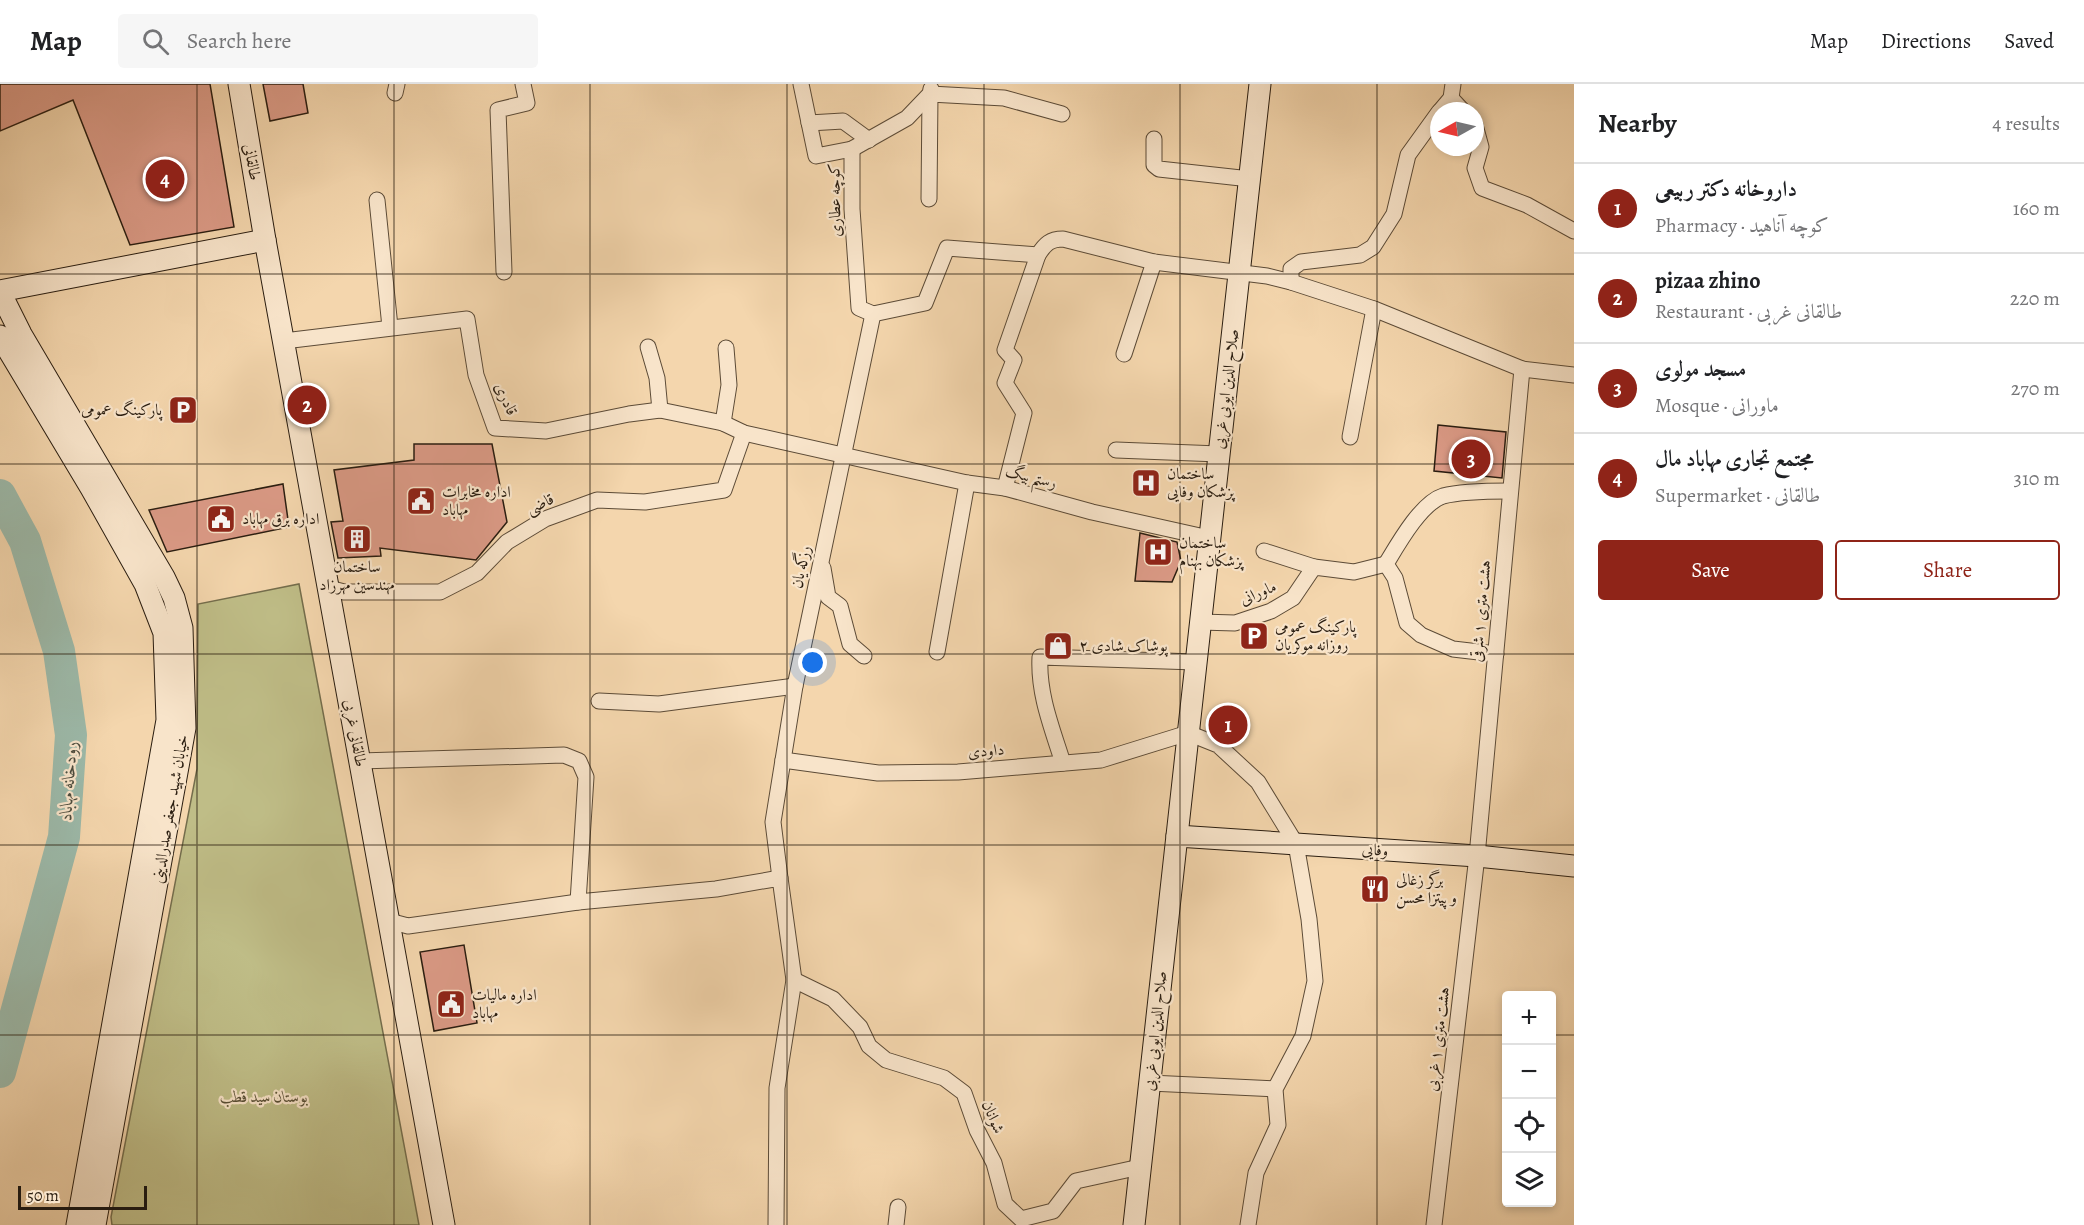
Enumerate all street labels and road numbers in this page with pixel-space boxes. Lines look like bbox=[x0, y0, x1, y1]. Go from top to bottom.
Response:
street label: طالقانی bbox=[238, 142, 266, 182]
street label: کوچه عطاری bbox=[823, 163, 847, 237]
street label: صلاح الدین ایوبی غریی bbox=[1208, 328, 1247, 451]
street label: قادری bbox=[489, 379, 523, 419]
street label: رستم بیگ bbox=[1002, 460, 1059, 499]
street label: قاضی bbox=[522, 488, 558, 520]
street label: رزگه یان bbox=[785, 543, 816, 590]
street label: هشت متری ۱ شرقی bbox=[1466, 559, 1496, 663]
street label: ماورانی bbox=[1236, 575, 1280, 611]
street label: طالقانی غربی bbox=[338, 697, 372, 769]
street label: خیابان شهید جعفر صدرالدینی bbox=[146, 733, 194, 885]
street label: داودی bbox=[967, 738, 1005, 764]
street label: وفایی bbox=[1361, 838, 1389, 862]
street label: صلاح الدین ایوبی غربی bbox=[1138, 970, 1175, 1092]
street label: هشت متری ۱ غربی bbox=[1421, 986, 1455, 1092]
street label: شوانان bbox=[976, 1097, 1010, 1137]

